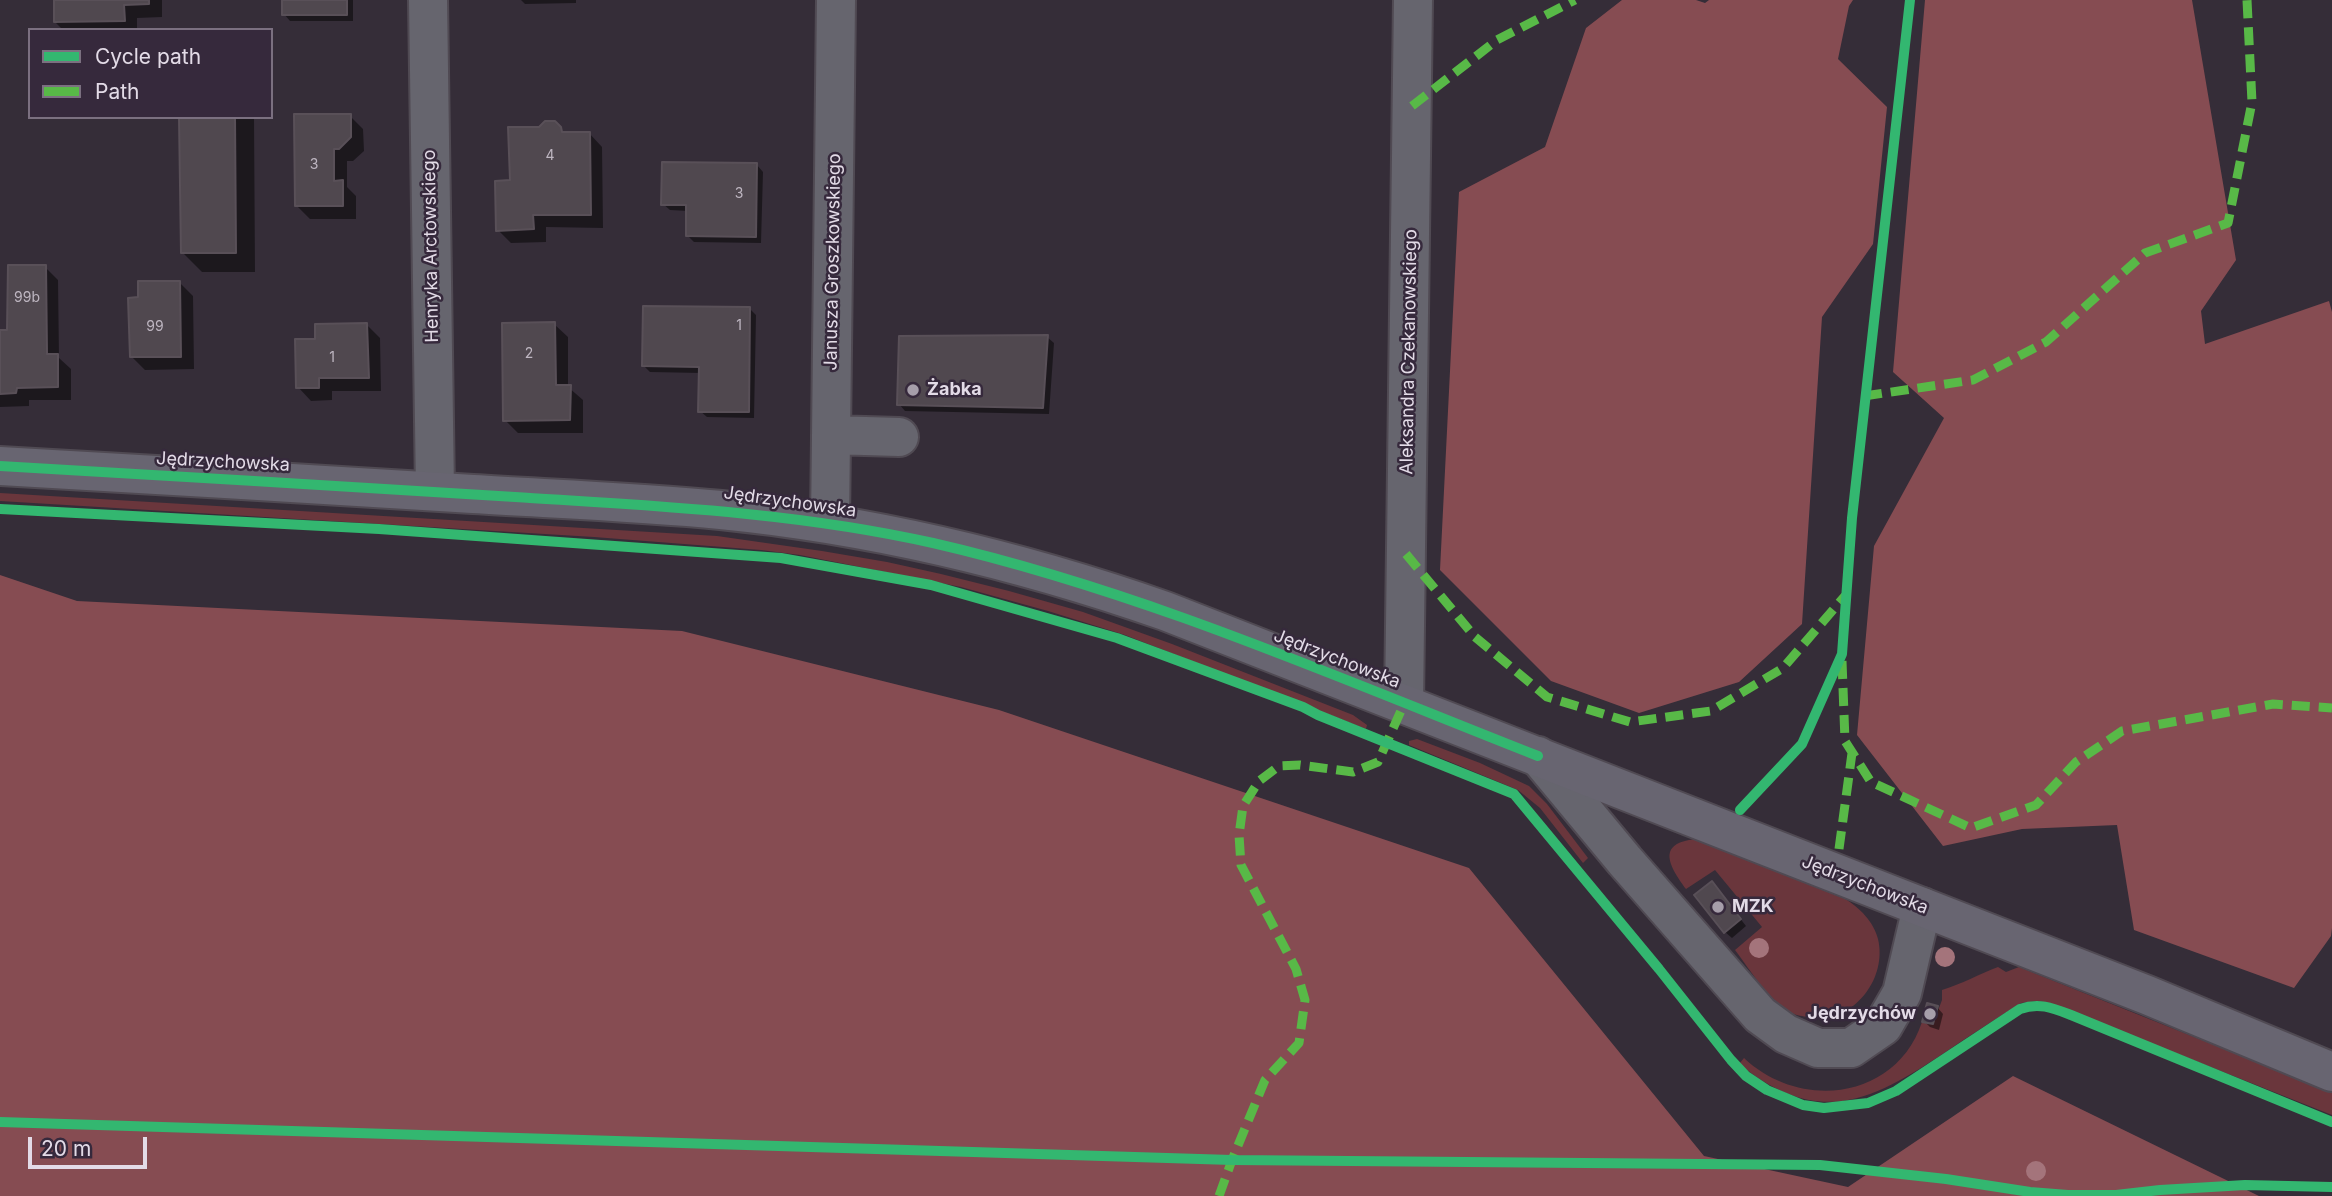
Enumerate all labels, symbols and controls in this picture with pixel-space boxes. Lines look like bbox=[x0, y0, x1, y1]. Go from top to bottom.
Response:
legend bbox=[28, 28, 273, 119]
text: Cycle path bbox=[95, 44, 201, 69]
text: Path bbox=[95, 79, 140, 104]
house number: 4 bbox=[545, 148, 555, 164]
street label: Henryka Arctowskiego bbox=[419, 149, 443, 343]
street label: Janusza Groszkowskiego bbox=[820, 153, 846, 371]
house number: 3 bbox=[310, 157, 318, 173]
house number: 3 bbox=[735, 186, 743, 202]
street label: Aleksandra Czekanowskiego bbox=[1396, 229, 1422, 475]
house number: 99b bbox=[14, 290, 40, 306]
house number: 1 bbox=[736, 318, 742, 334]
house number: 99 bbox=[146, 319, 164, 335]
house number: 2 bbox=[525, 346, 533, 362]
house number: 1 bbox=[329, 350, 335, 366]
place label: Żabka bbox=[927, 379, 982, 401]
marker: Żabka bbox=[905, 382, 921, 398]
street label: Jędrzychowska bbox=[156, 448, 290, 476]
street label: Jędrzychowska bbox=[722, 482, 858, 522]
street label: Jędrzychowska bbox=[1271, 625, 1403, 693]
street label: Jędrzychowska bbox=[1799, 851, 1931, 919]
place label: MZK bbox=[1732, 896, 1774, 918]
marker: MZK bbox=[1710, 899, 1726, 915]
place label: Jędrzychów bbox=[1807, 1003, 1916, 1025]
marker: Jędrzychów bbox=[1922, 1006, 1938, 1022]
scale bar bbox=[32, 1122, 150, 1166]
text: 20 m bbox=[41, 1136, 91, 1161]

